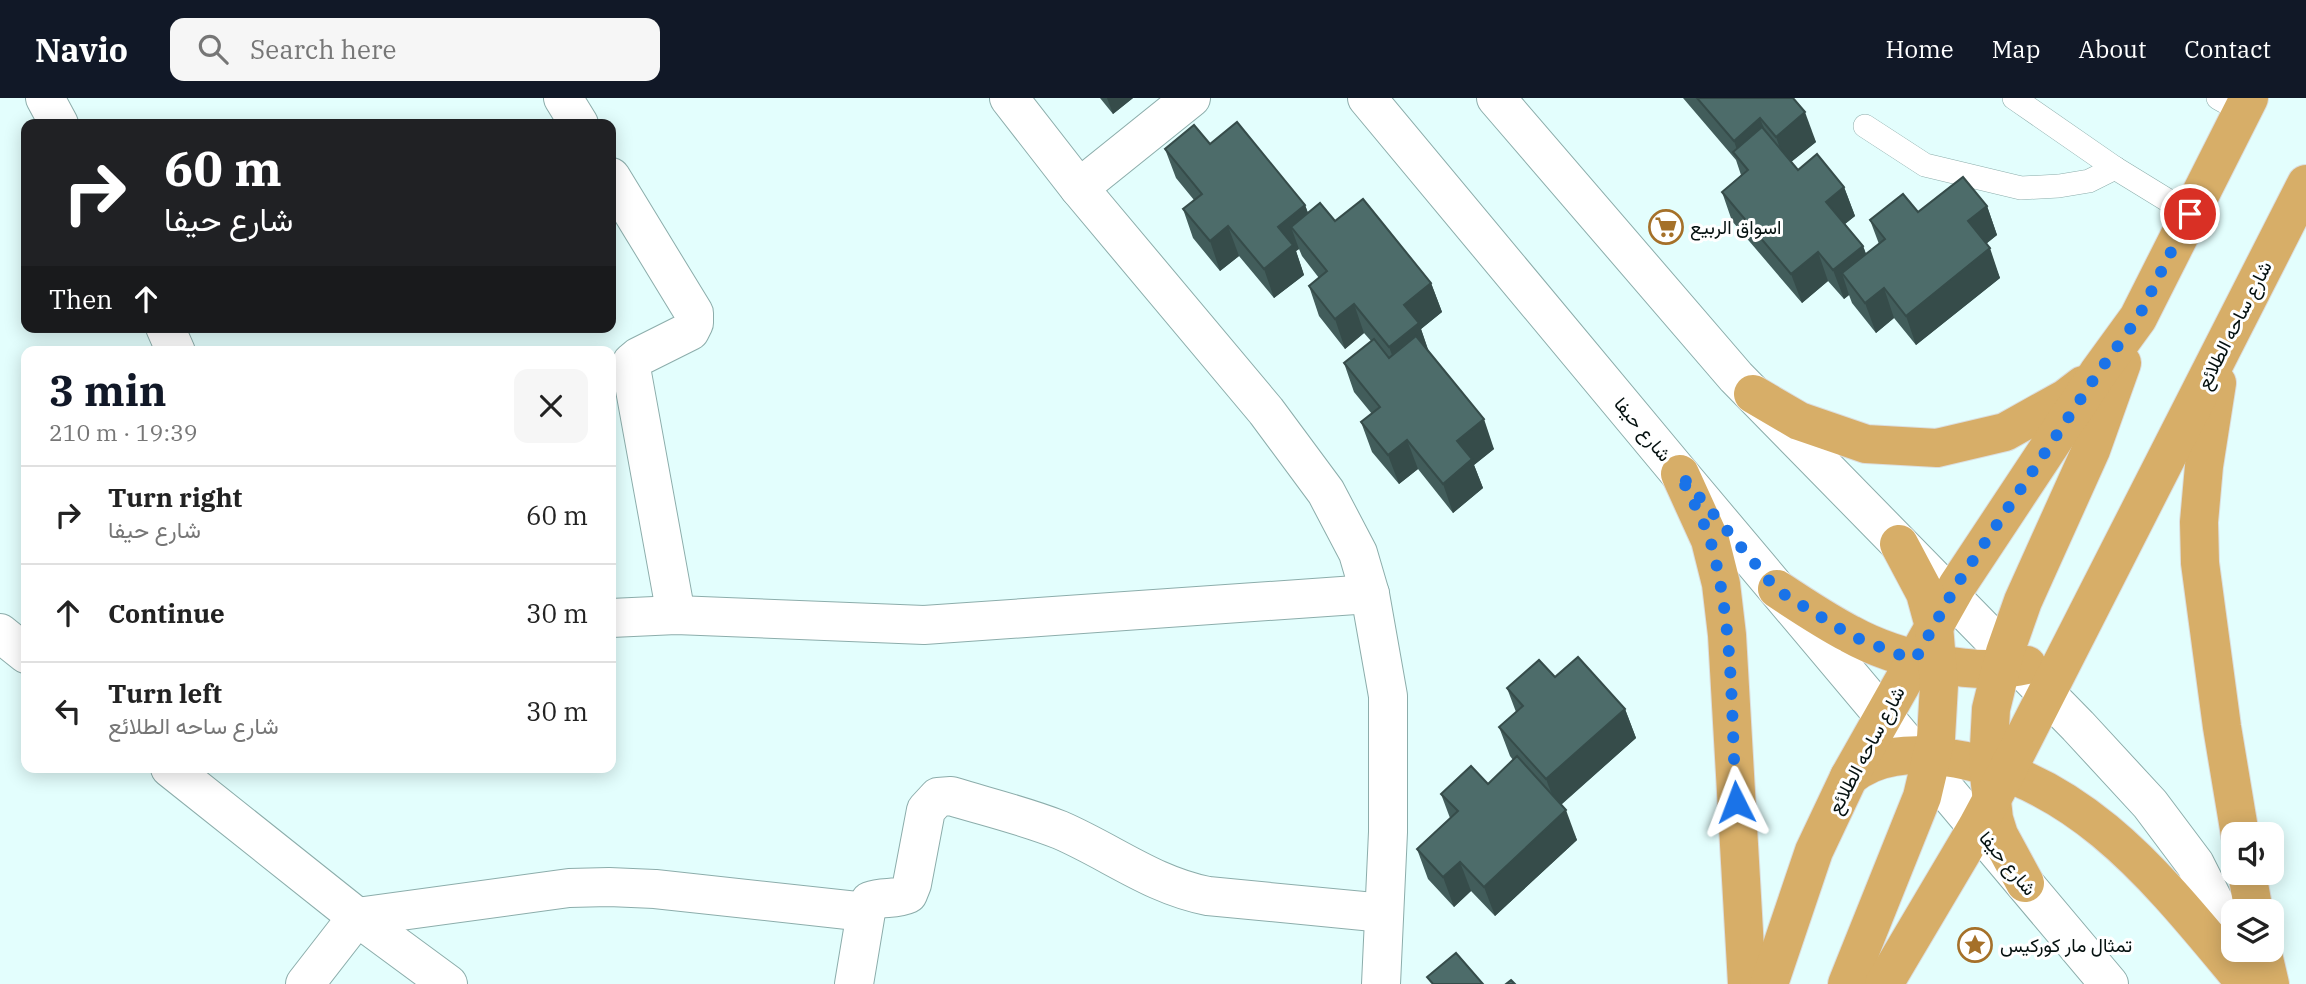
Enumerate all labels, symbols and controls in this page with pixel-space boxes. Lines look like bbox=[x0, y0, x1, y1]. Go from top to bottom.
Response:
search box bbox=[170, 18, 660, 81]
text: Navio bbox=[35, 28, 128, 71]
icon: search bbox=[194, 30, 232, 68]
text: Search here bbox=[250, 32, 396, 66]
text: Home bbox=[1886, 33, 1954, 65]
text: Map bbox=[1992, 33, 2040, 65]
text: About bbox=[2078, 33, 2146, 65]
text: Contact bbox=[2184, 33, 2271, 65]
text: 60 m bbox=[164, 136, 282, 199]
icon: right bbox=[49, 147, 140, 238]
pin bbox=[2160, 184, 2220, 244]
icon: arrive bbox=[2171, 195, 2209, 233]
text: شارع حيفا bbox=[164, 198, 293, 240]
supermarket icon: اسواق الربيع bbox=[1647, 208, 1685, 246]
place label: اسواق الربيع bbox=[1690, 215, 1782, 241]
street label: شارع ساحه الطلائع bbox=[2191, 257, 2278, 394]
icon: ahead bbox=[127, 280, 165, 318]
text: Then bbox=[49, 282, 113, 316]
text: 3 min bbox=[49, 363, 167, 418]
button: close bbox=[514, 369, 588, 443]
street label: شارع حيفا bbox=[1608, 392, 1677, 467]
text: 210 m · 19:39 bbox=[49, 417, 198, 447]
text: Turn right bbox=[108, 480, 242, 514]
icon: right bbox=[49, 496, 87, 534]
text: 60 m bbox=[526, 498, 588, 532]
text: شارع حيفا bbox=[108, 514, 201, 544]
icon: ahead bbox=[49, 594, 87, 632]
text: Continue bbox=[108, 596, 225, 630]
text: 30 m bbox=[526, 596, 588, 630]
text: Turn left bbox=[108, 676, 222, 710]
street label: شارع ساحه الطلائع bbox=[1822, 682, 1911, 819]
icon: left bbox=[49, 692, 87, 730]
text: 30 m bbox=[526, 694, 588, 728]
text: شارع ساحه الطلائع bbox=[108, 710, 279, 740]
position arrow bbox=[1699, 765, 1773, 839]
map controls bbox=[2221, 822, 2284, 962]
button: sound bbox=[2221, 822, 2284, 885]
street label: شارع حيفا bbox=[1973, 826, 2042, 901]
button: layers bbox=[2221, 899, 2284, 962]
place icon: تمثال مار كوركيس bbox=[1956, 926, 1994, 964]
place label: تمثال مار كوركيس bbox=[2000, 933, 2132, 957]

